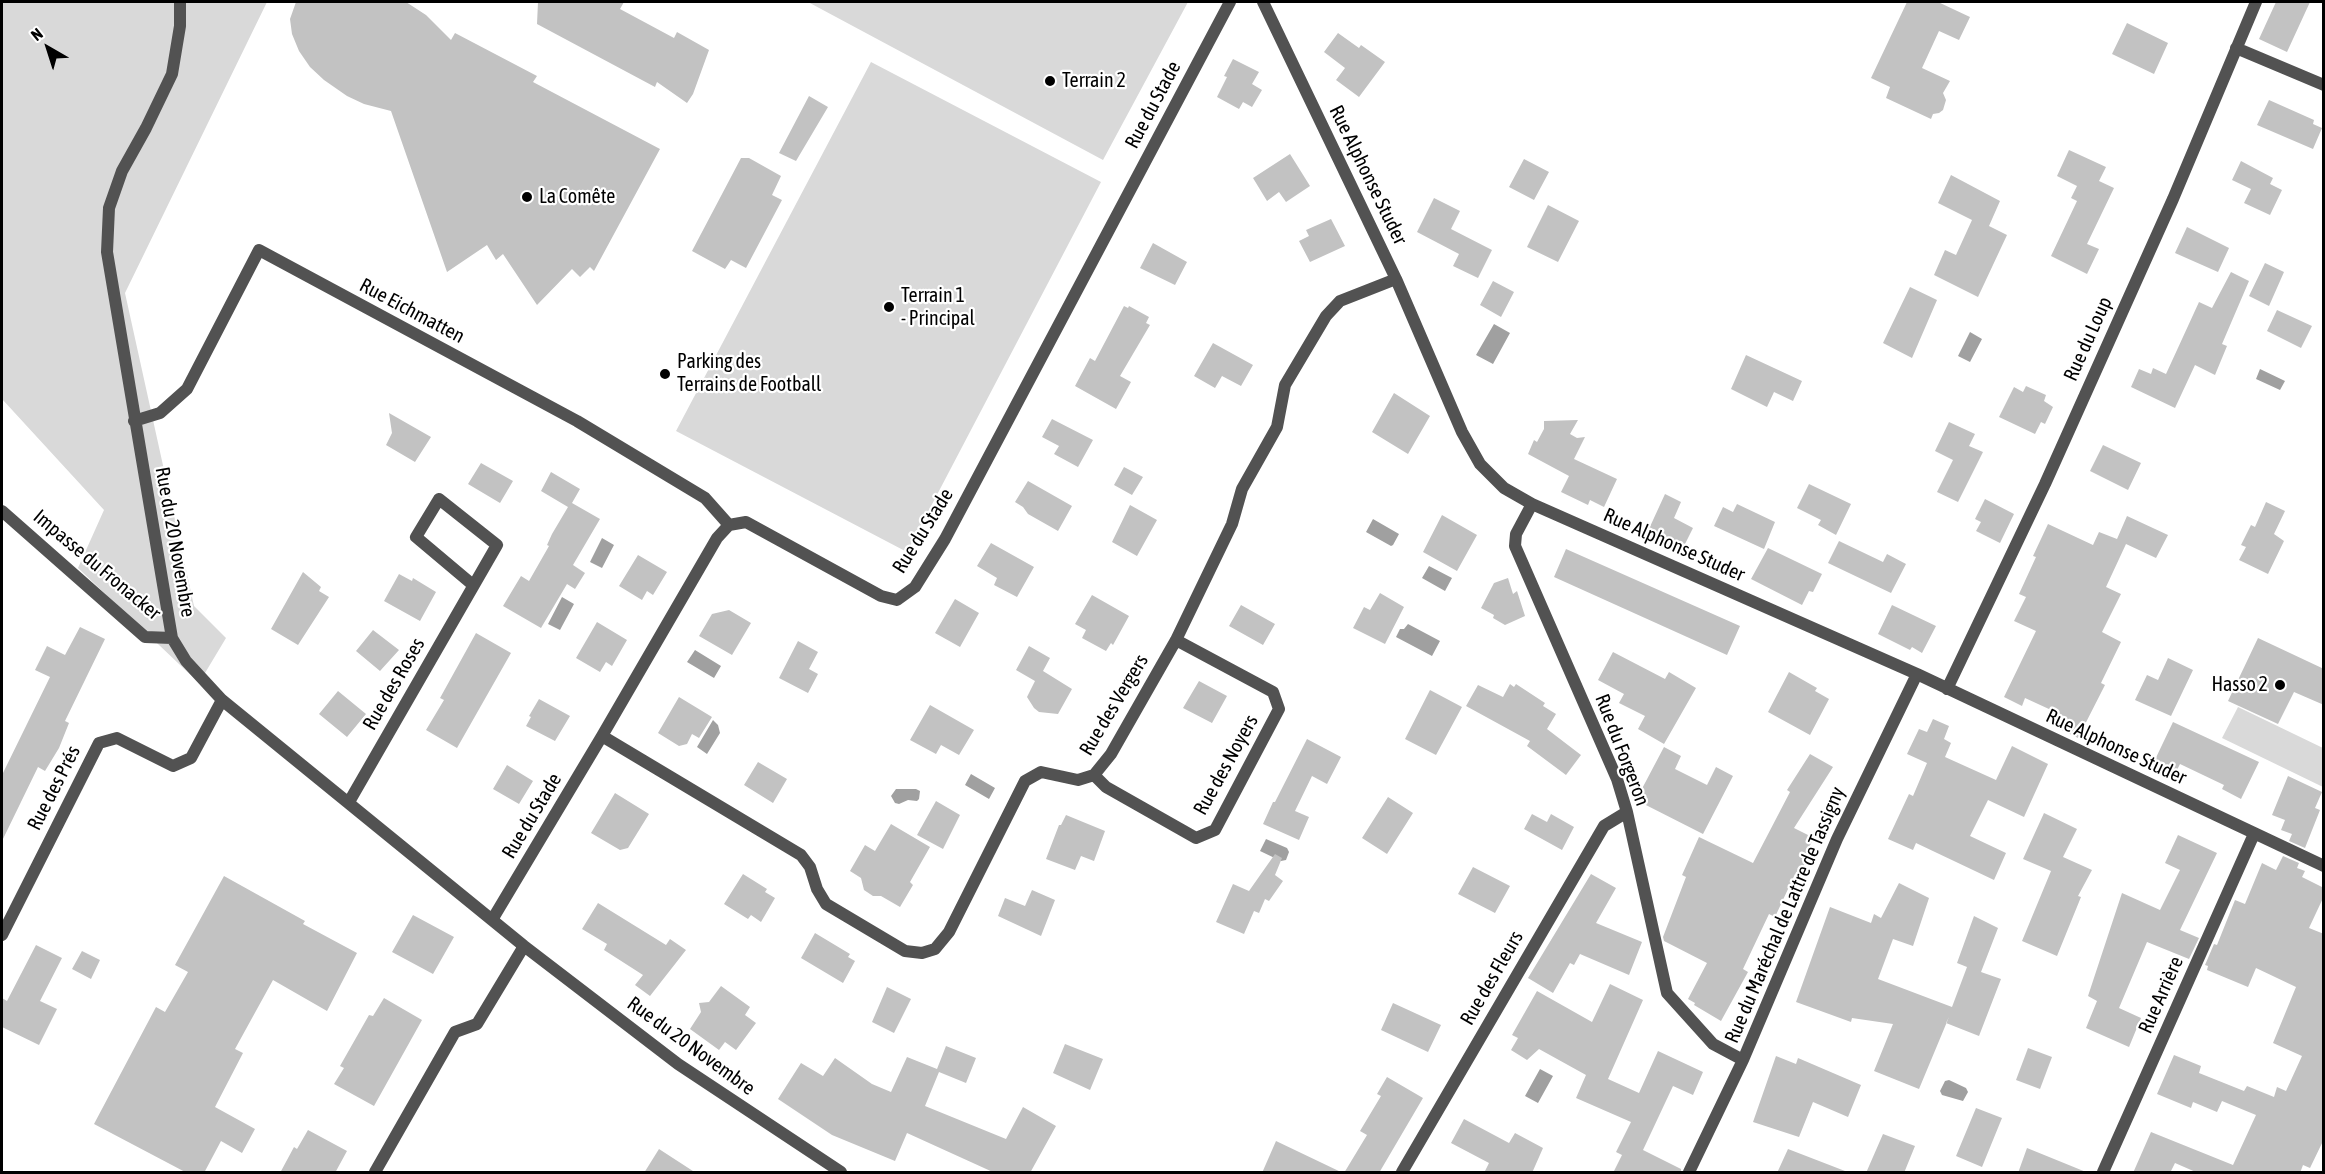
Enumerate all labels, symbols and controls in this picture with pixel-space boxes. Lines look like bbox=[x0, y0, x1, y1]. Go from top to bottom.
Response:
north arrow bbox=[18, 18, 78, 78]
text: N bbox=[27, 24, 46, 44]
street label: Rue du Stade bbox=[1120, 57, 1186, 153]
place label: Terrain 2 bbox=[1062, 69, 1126, 93]
marker: Terrain 2 bbox=[1043, 74, 1057, 88]
street label: Rue Alphonse Studer bbox=[1324, 101, 1412, 249]
place label: La Comête bbox=[539, 185, 615, 209]
marker: La Comête bbox=[520, 190, 534, 204]
street label: Rue Eichmatten bbox=[355, 273, 469, 349]
place label: Terrain 1 - Principal bbox=[901, 284, 975, 331]
street label: Rue du Loup bbox=[2059, 293, 2117, 385]
marker: Terrain 1 - Principal bbox=[882, 300, 896, 314]
place label: Parking des Terrains de Football bbox=[677, 350, 821, 397]
marker: Parking des Terrains de Football bbox=[658, 367, 672, 381]
street label: Rue du 20 Novembre bbox=[150, 465, 200, 619]
street label: Rue du Stade bbox=[888, 484, 958, 578]
street label: Rue Alphonse Studer bbox=[1600, 503, 1748, 587]
street label: Impasse du Fronacker bbox=[28, 505, 166, 625]
street label: Rue des Roses bbox=[358, 634, 430, 734]
street label: Rue des Vergers bbox=[1074, 650, 1154, 760]
place label: Hasso 2 bbox=[2211, 673, 2268, 697]
marker: Hasso 2 bbox=[2273, 678, 2287, 692]
street label: Rue du Forgeron bbox=[1590, 691, 1654, 809]
street label: Rue Alphonse Studer bbox=[2042, 704, 2190, 790]
street label: Rue des Noyers bbox=[1189, 711, 1263, 819]
street label: Rue des Prés bbox=[22, 742, 86, 834]
street label: Rue du Stade bbox=[497, 769, 567, 863]
street label: Rue du Maréchal de Lattre de Tassigny bbox=[1720, 783, 1850, 1047]
street label: Rue des Fleurs bbox=[1455, 927, 1529, 1029]
street label: Rue Arrière bbox=[2133, 953, 2189, 1037]
street label: Rue du 20 Novembre bbox=[623, 992, 759, 1100]

